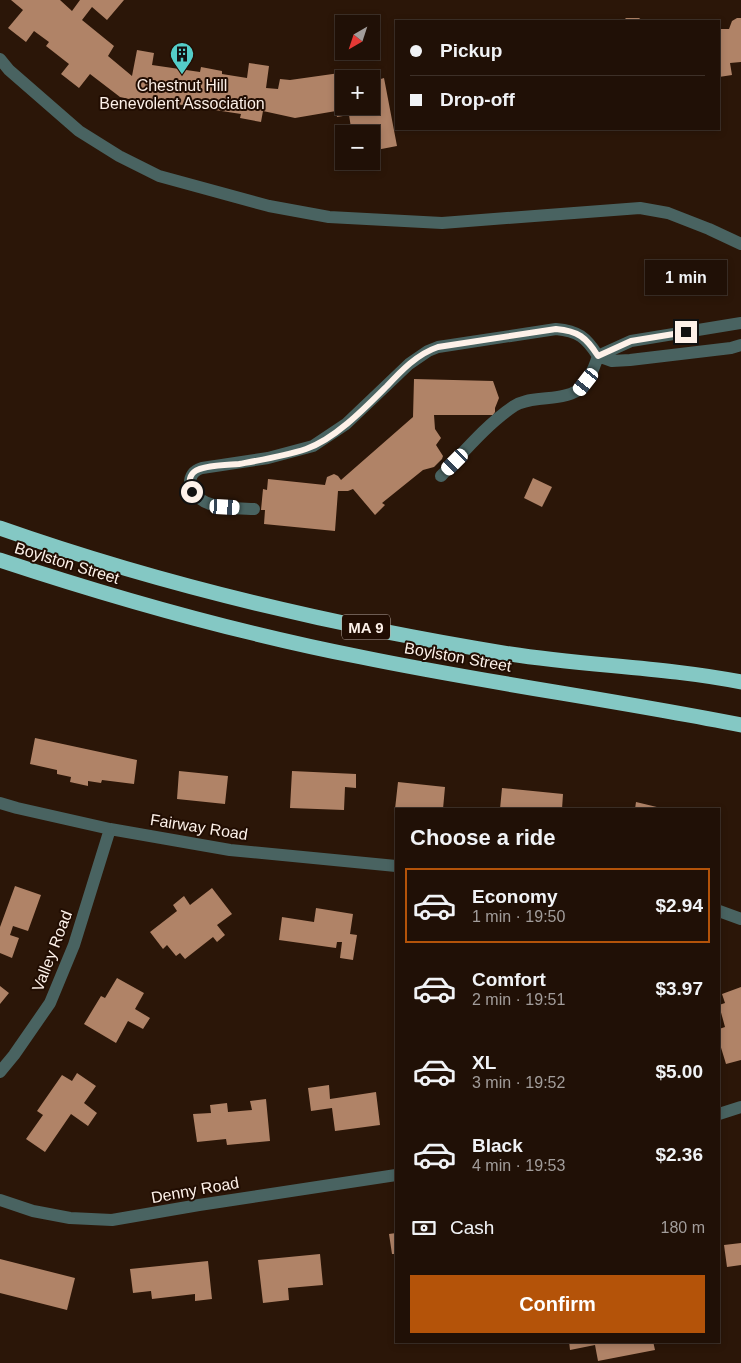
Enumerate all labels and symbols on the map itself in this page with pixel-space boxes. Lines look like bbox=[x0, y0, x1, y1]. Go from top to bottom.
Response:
north arrow bbox=[335, 15, 380, 60]
building icon: Chestnut Hill Benevolent Association bbox=[169, 41, 195, 75]
place label: Chestnut Hill Benevolent Association bbox=[99, 77, 265, 112]
callout: 1 min bbox=[645, 260, 727, 294]
route end bbox=[675, 321, 697, 343]
car bbox=[570, 366, 601, 398]
car bbox=[439, 446, 470, 478]
route start bbox=[181, 481, 203, 503]
car bbox=[209, 499, 240, 515]
street label: Boylston Street bbox=[13, 539, 122, 587]
road number: MA 9 bbox=[342, 614, 390, 640]
street label: Boylston Street bbox=[403, 639, 513, 675]
street label: Fairway Road bbox=[149, 811, 249, 843]
street label: Valley Road bbox=[29, 908, 75, 994]
street label: Denny Road bbox=[150, 1174, 240, 1206]

